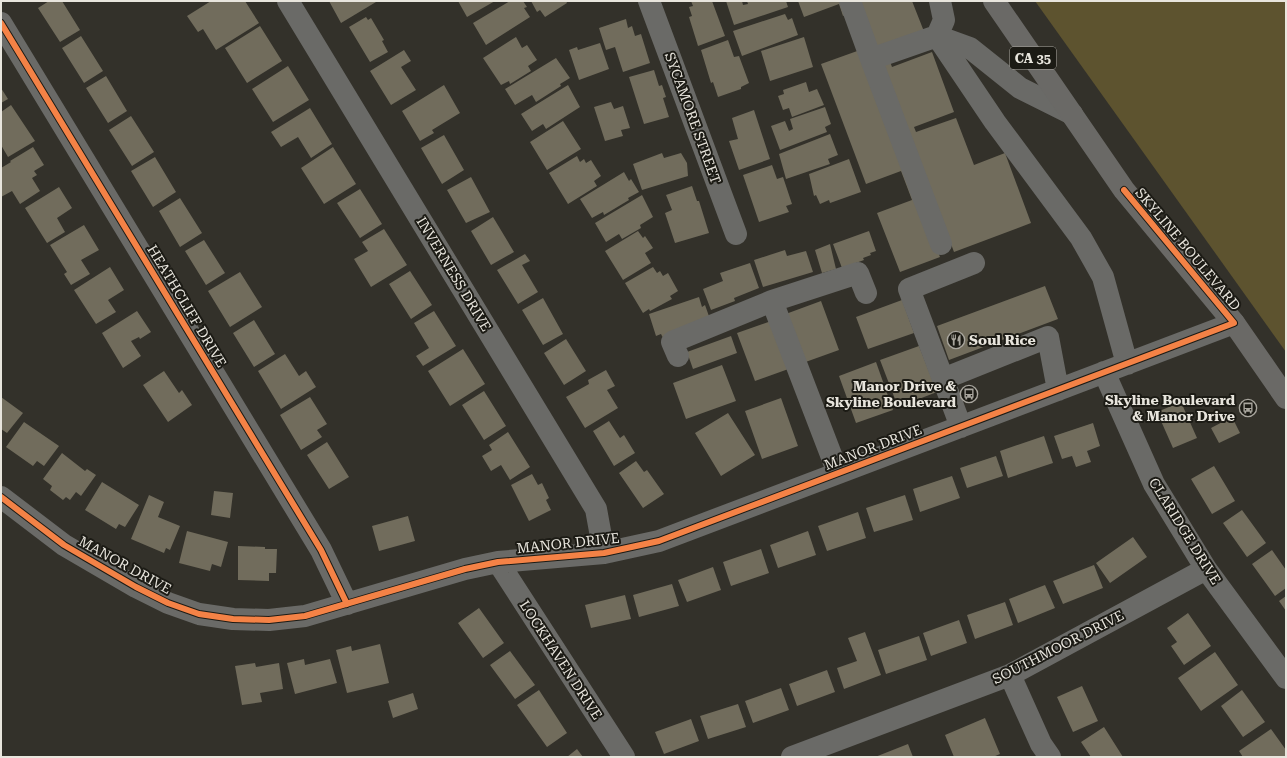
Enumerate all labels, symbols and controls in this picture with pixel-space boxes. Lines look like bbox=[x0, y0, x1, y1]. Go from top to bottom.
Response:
road number: CA 35 bbox=[1010, 47, 1056, 69]
street label: SYCAMORE STREET bbox=[662, 50, 724, 186]
street label: SKYLINE BOULEVARD bbox=[1132, 185, 1244, 313]
street label: INVERNESS DRIVE bbox=[414, 214, 494, 334]
street label: HEATHCLIFF DRIVE bbox=[144, 242, 230, 370]
restaurant icon: Soul Rice bbox=[946, 330, 966, 350]
place label: Soul Rice bbox=[969, 332, 1036, 348]
place label: Manor Drive & Skyline Boulevard bbox=[826, 378, 957, 410]
bus stop icon: Manor Drive & Skyline Boulevard bbox=[959, 384, 979, 404]
place label: Skyline Boulevard & Manor Drive bbox=[1105, 392, 1236, 424]
bus stop icon: Skyline Boulevard & Manor Drive bbox=[1238, 398, 1258, 418]
street label: MANOR DRIVE bbox=[822, 421, 924, 473]
street label: CLARIDGE DRIVE bbox=[1146, 475, 1224, 587]
street label: MANOR DRIVE bbox=[516, 530, 620, 556]
street label: MANOR DRIVE bbox=[76, 533, 174, 597]
street label: LOCKHAVEN DRIVE bbox=[517, 597, 605, 723]
street label: SOUTHMOOR DRIVE bbox=[990, 607, 1126, 687]

